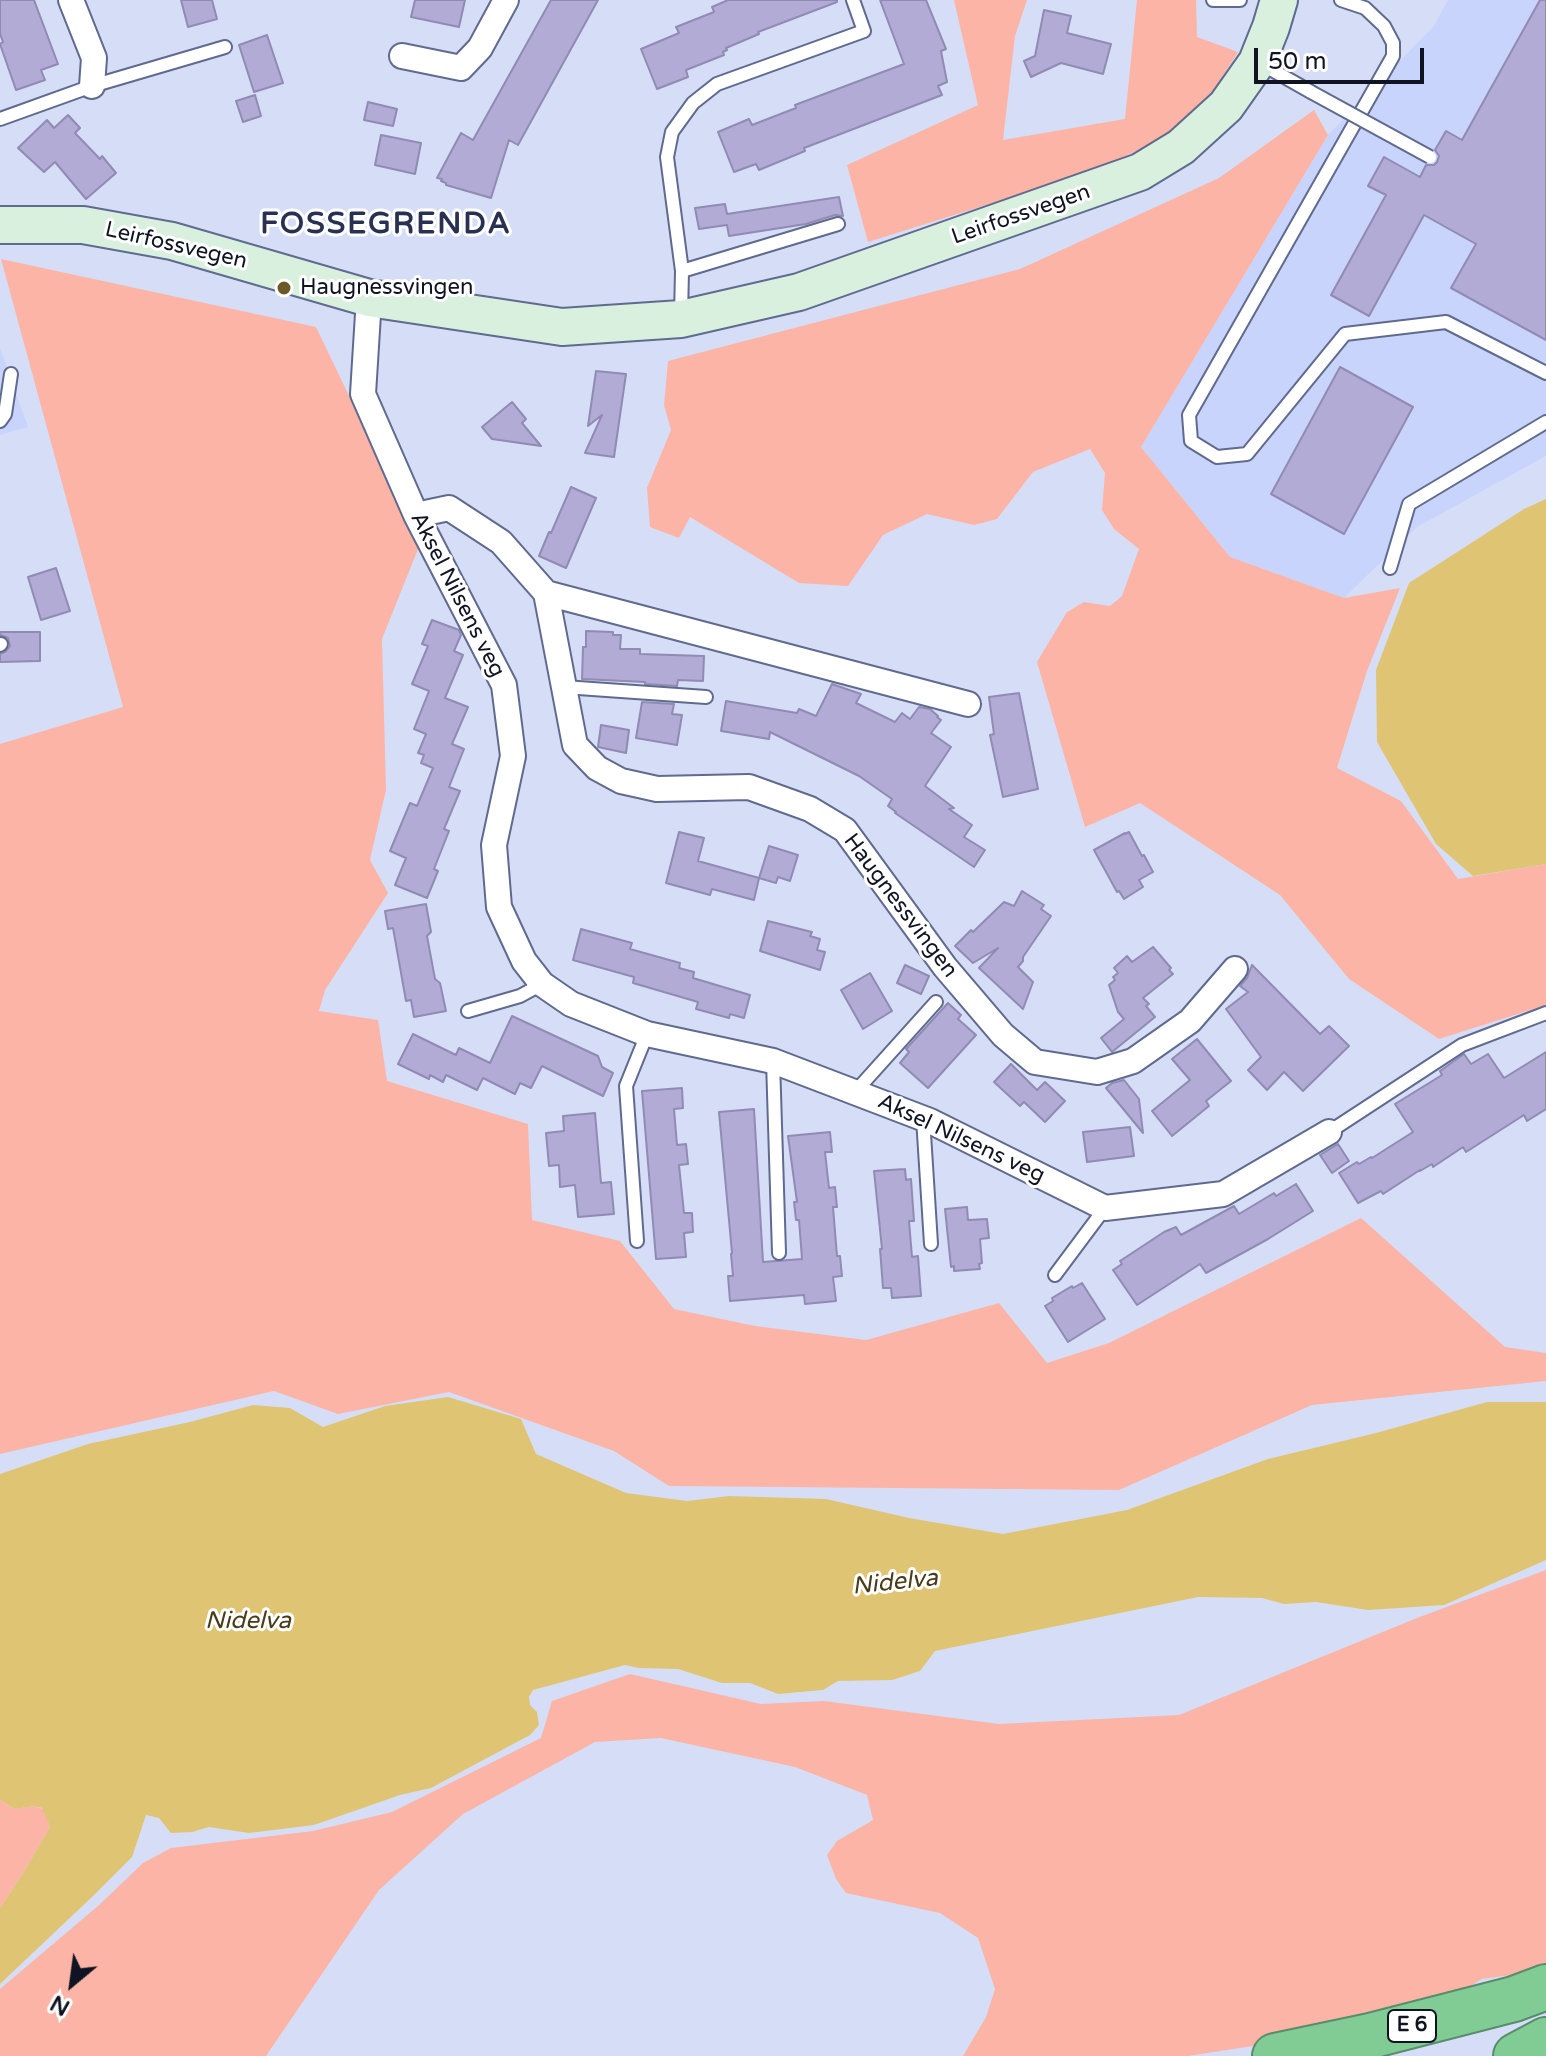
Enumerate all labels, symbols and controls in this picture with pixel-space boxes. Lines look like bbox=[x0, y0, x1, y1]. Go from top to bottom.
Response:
scale bar bbox=[1258, 32, 1428, 82]
text: 50 m bbox=[1268, 47, 1326, 76]
street label: Leirfossvegen bbox=[948, 179, 1094, 251]
district label: FOSSEGRENDA bbox=[260, 207, 512, 243]
street label: Leirfossvegen bbox=[102, 217, 250, 275]
place label: Haugnessvingen bbox=[300, 275, 473, 301]
marker: Haugnessvingen bbox=[275, 279, 293, 297]
street label: Aksel Nilsens veg bbox=[404, 508, 510, 682]
street label: Haugnessvingen bbox=[837, 829, 963, 983]
street label: Aksel Nilsens veg bbox=[873, 1089, 1049, 1189]
water label: Nidelva bbox=[851, 1564, 939, 1602]
water label: Nidelva bbox=[205, 1608, 291, 1636]
north arrow bbox=[32, 1944, 112, 2024]
text: N bbox=[46, 1989, 74, 2021]
road number: E 6 bbox=[1388, 2010, 1436, 2042]

